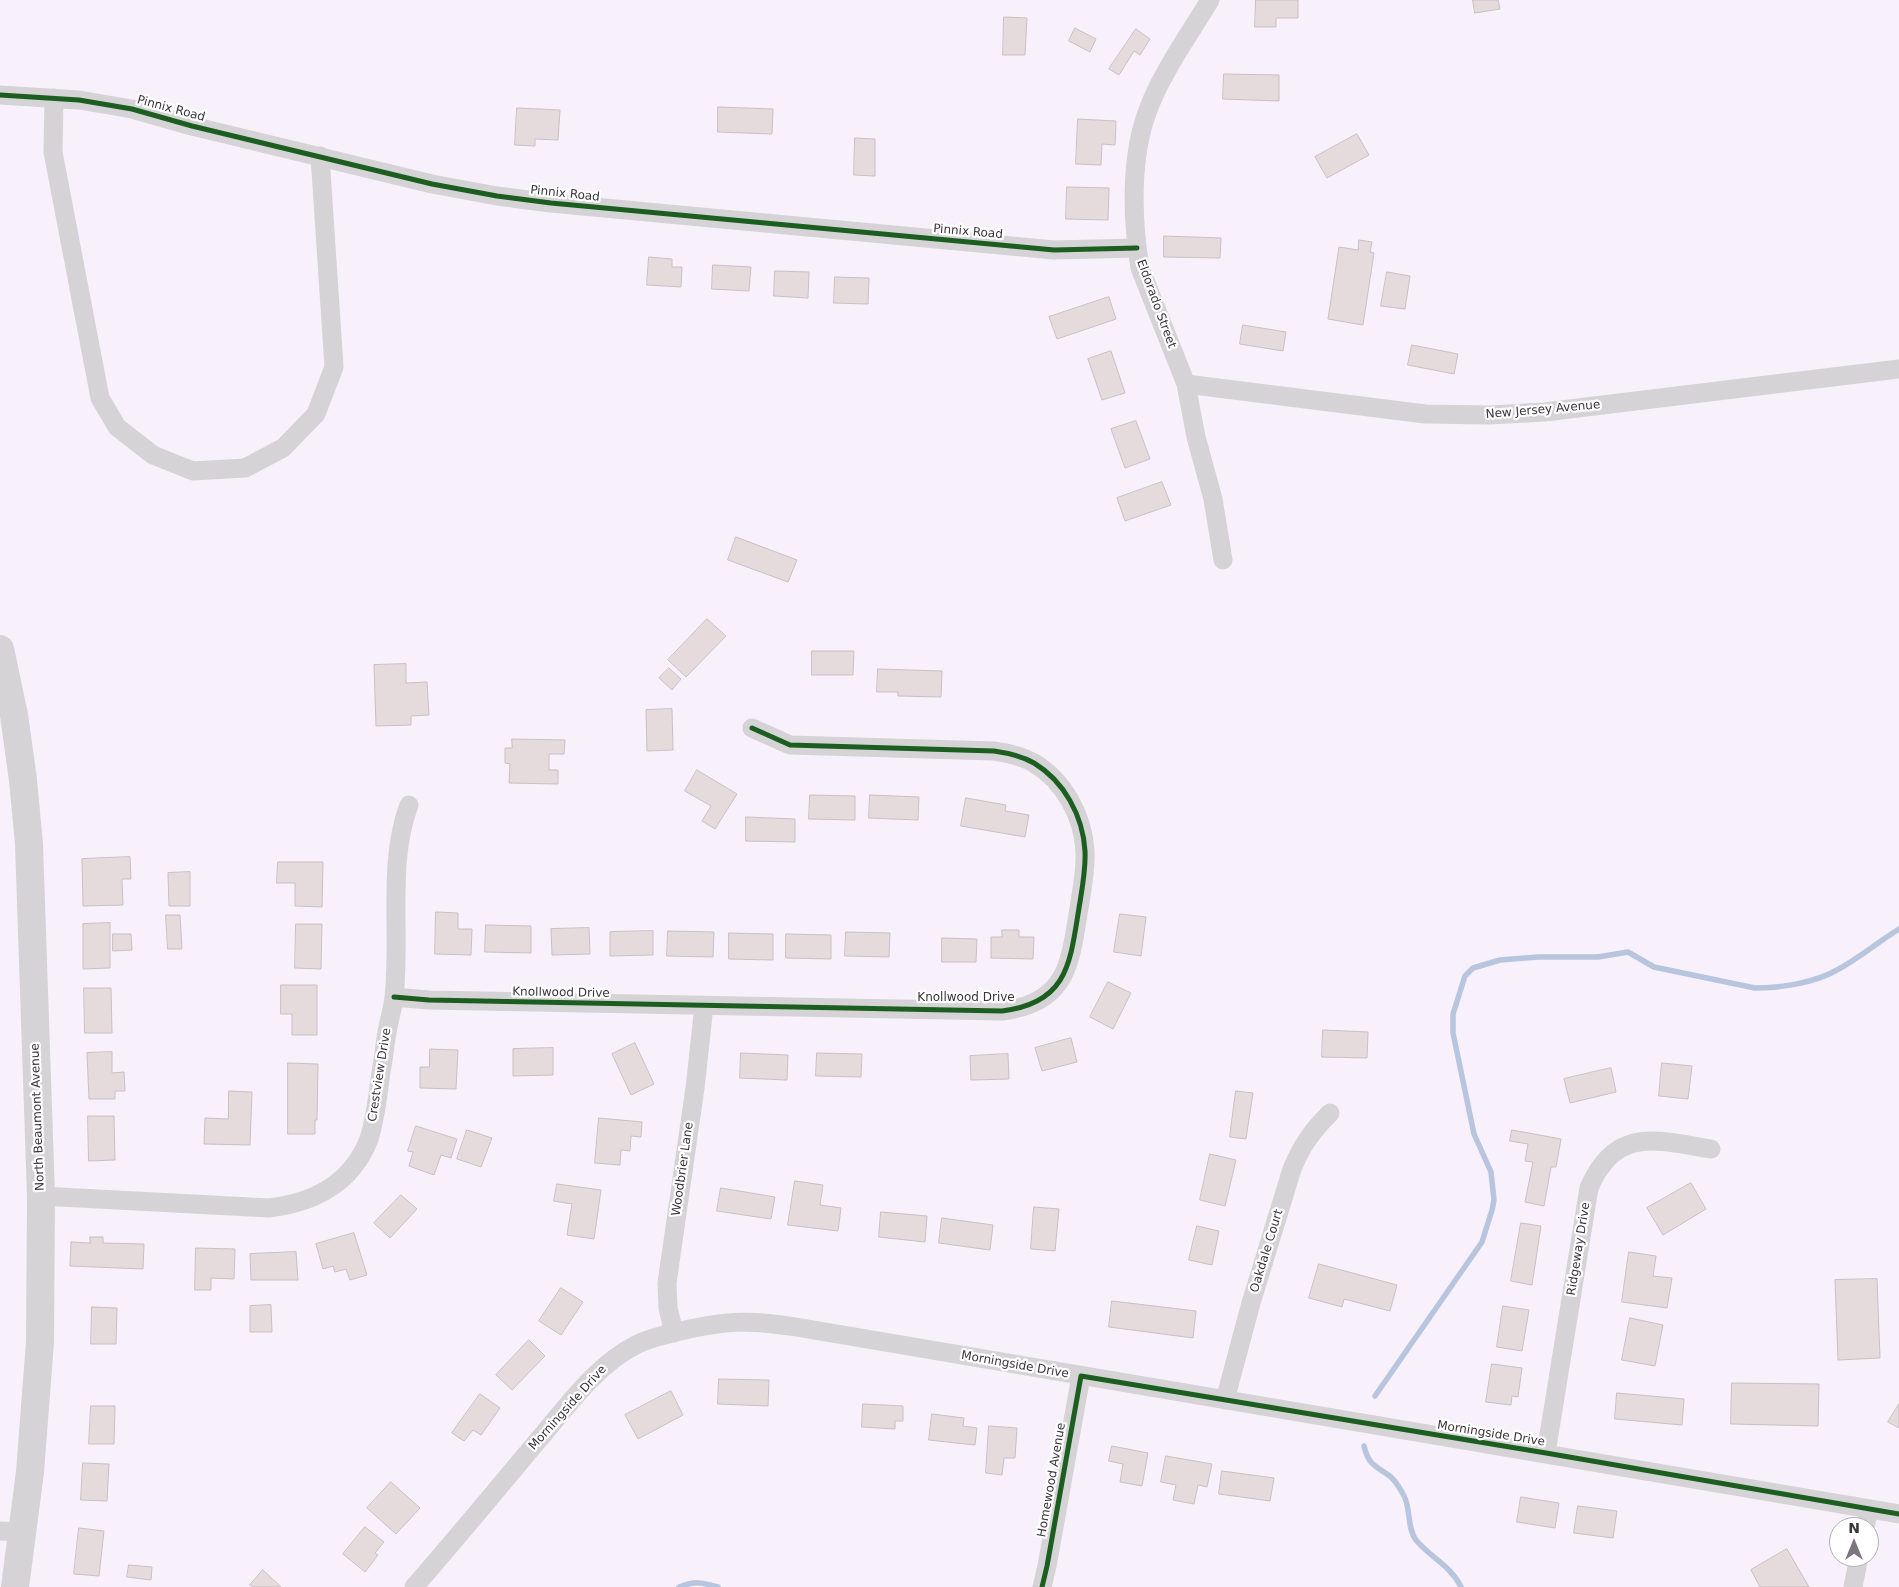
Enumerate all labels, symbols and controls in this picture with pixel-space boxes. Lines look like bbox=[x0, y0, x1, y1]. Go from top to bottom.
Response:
street label: Pinnix Road bbox=[135, 93, 207, 125]
street label: Pinnix Road bbox=[529, 183, 601, 205]
street label: Pinnix Road bbox=[933, 222, 1003, 242]
street label: Eldorado Street bbox=[1133, 258, 1179, 350]
street label: New Jersey Avenue bbox=[1485, 398, 1601, 422]
street label: Knollwood Drive bbox=[512, 985, 610, 1001]
street label: Knollwood Drive bbox=[917, 991, 1015, 1005]
street label: Crestview Drive bbox=[365, 1027, 395, 1123]
street label: North Beaumont Avenue bbox=[28, 1043, 48, 1191]
street label: Woodbrier Lane bbox=[669, 1121, 697, 1217]
street label: Ridgeway Drive bbox=[1565, 1201, 1593, 1297]
street label: Oakdale Court bbox=[1248, 1208, 1286, 1294]
street label: Morningside Drive bbox=[960, 1348, 1070, 1382]
street label: Morningside Drive bbox=[526, 1363, 610, 1453]
street label: Morningside Drive bbox=[1436, 1418, 1546, 1450]
street label: Homewood Avenue bbox=[1035, 1422, 1069, 1538]
north arrow bbox=[1829, 1517, 1879, 1567]
text: N bbox=[1848, 1520, 1860, 1536]

